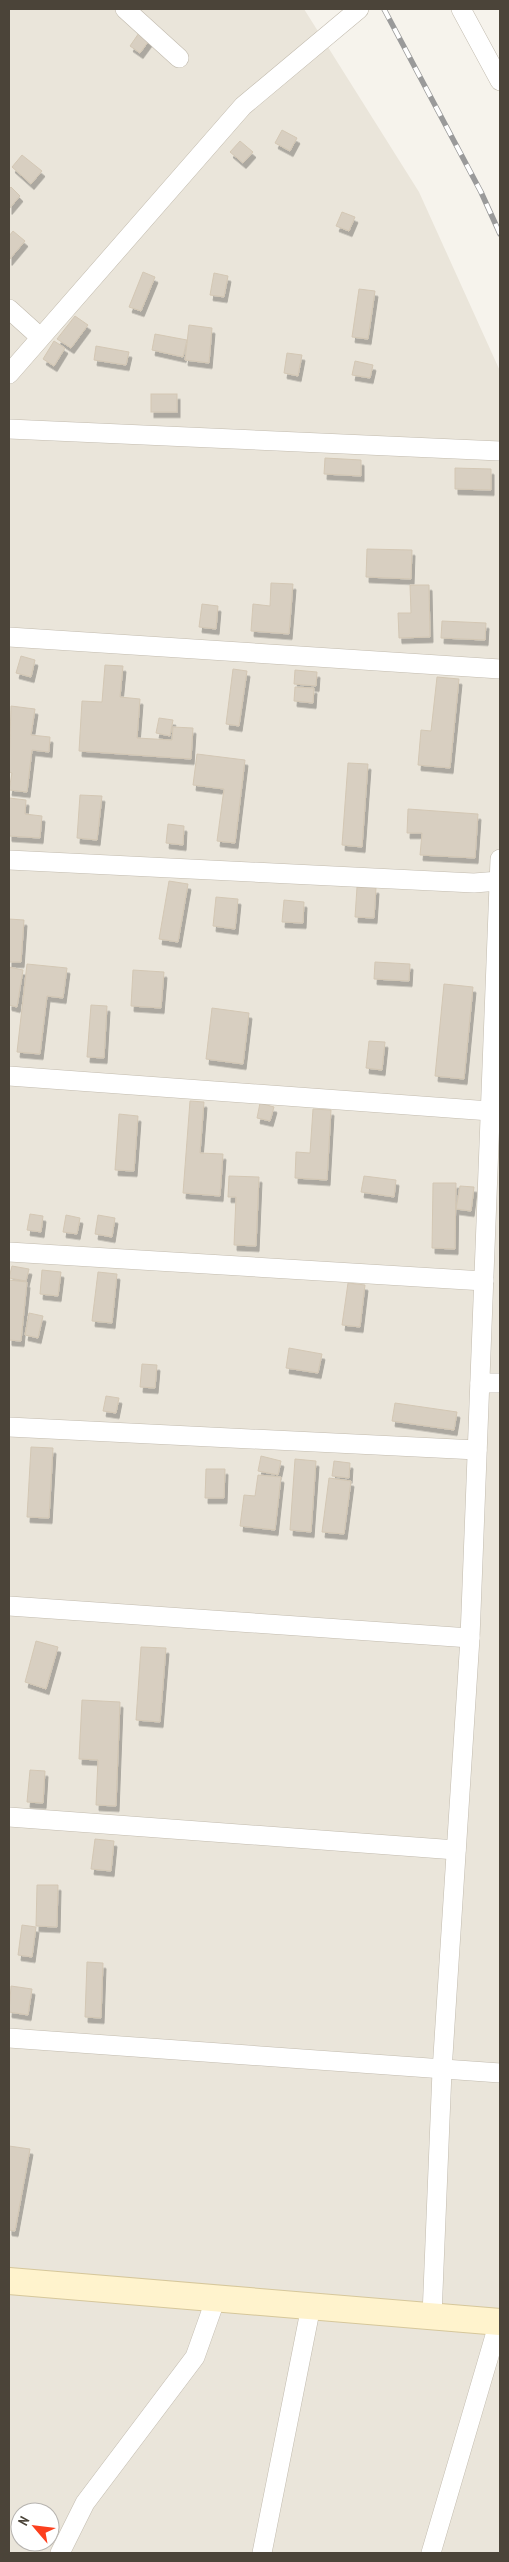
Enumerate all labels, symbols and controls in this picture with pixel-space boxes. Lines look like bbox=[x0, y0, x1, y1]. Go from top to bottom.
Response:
north arrow bbox=[10, 2502, 60, 2552]
text: N bbox=[14, 2513, 33, 2528]

